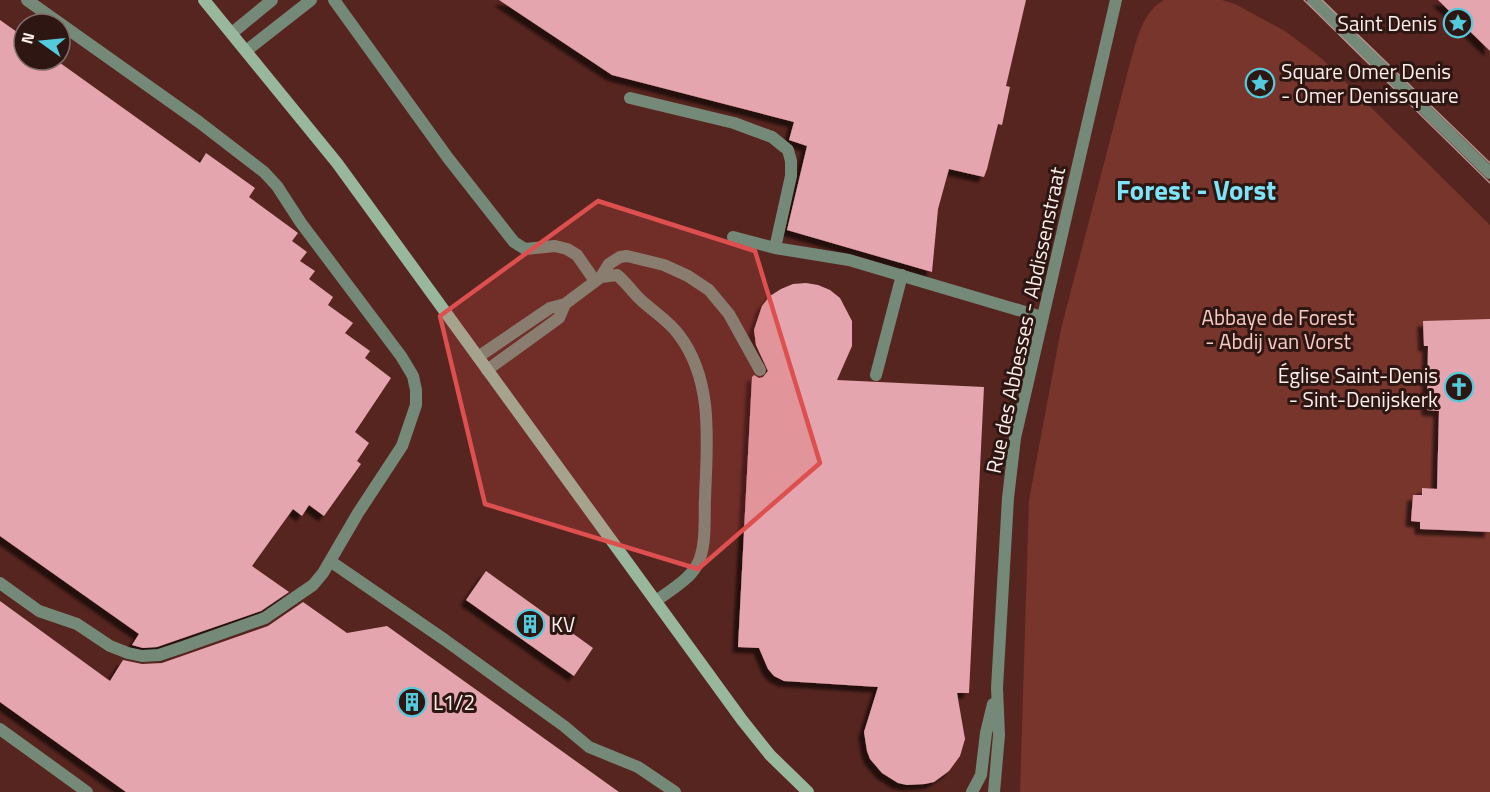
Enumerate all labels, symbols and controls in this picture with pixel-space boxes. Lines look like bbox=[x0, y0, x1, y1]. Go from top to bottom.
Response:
place label: Saint Denis bbox=[1338, 7, 1437, 39]
place icon: Saint Denis bbox=[1442, 7, 1474, 39]
north arrow bbox=[12, 12, 72, 72]
text: N bbox=[14, 30, 41, 47]
place label: Square Omer Denis - Omer Denissquare bbox=[1281, 55, 1459, 111]
place icon: Square Omer Denis - Omer Denissquare bbox=[1244, 67, 1276, 99]
street label: Rue des Abbesses - Abdissenstraat bbox=[977, 163, 1073, 476]
district label: Forest - Vorst bbox=[1116, 169, 1276, 210]
park label: Abbaye de Forest - Abdij van Vorst bbox=[1201, 301, 1355, 357]
place label: Église Saint-Denis - Sint-Denijskerk bbox=[1278, 359, 1438, 415]
church icon: Église Saint-Denis - Sint-Denijskerk bbox=[1443, 371, 1475, 403]
building icon: KV bbox=[514, 608, 546, 640]
place label: KV bbox=[551, 608, 575, 640]
building icon: L1/2 bbox=[396, 686, 428, 718]
place label: L1/2 bbox=[433, 686, 475, 718]

